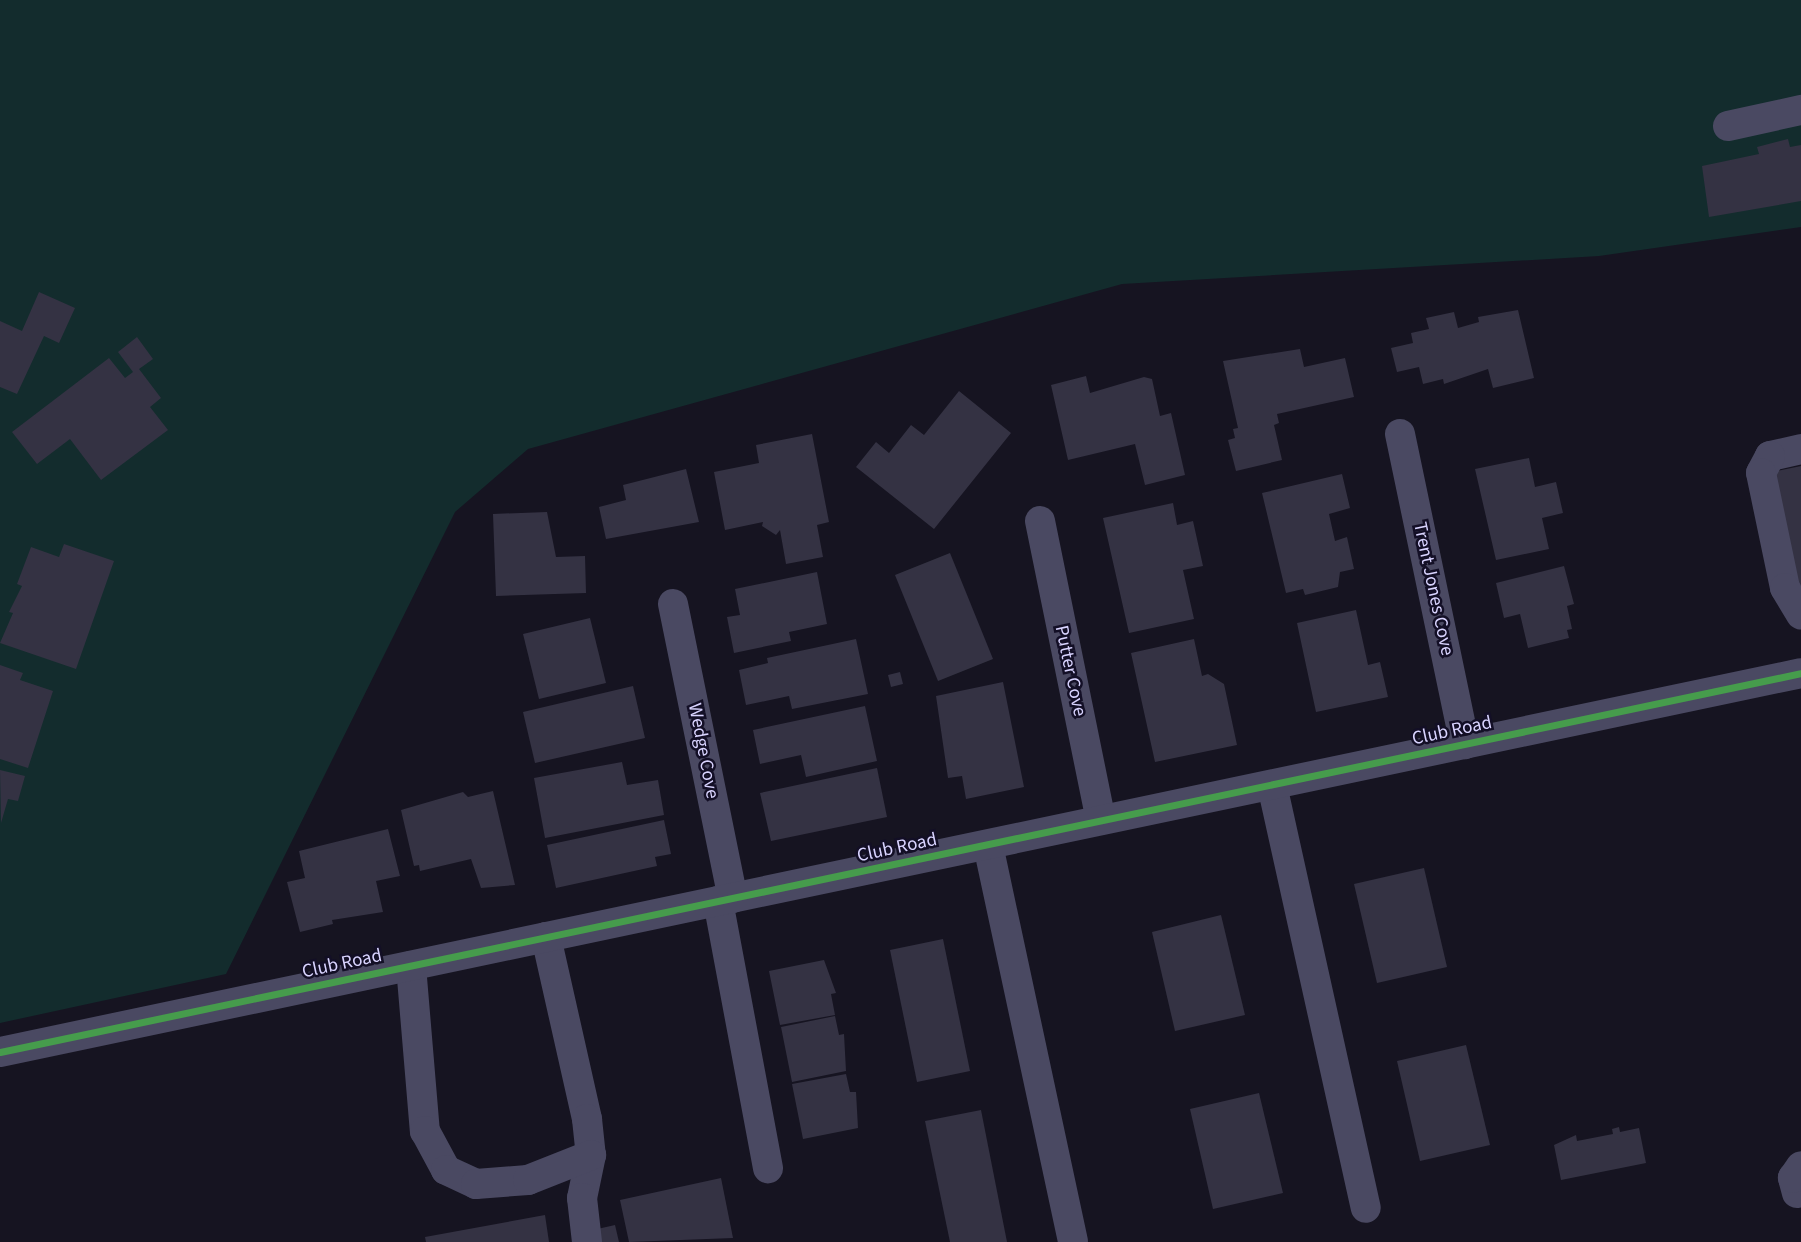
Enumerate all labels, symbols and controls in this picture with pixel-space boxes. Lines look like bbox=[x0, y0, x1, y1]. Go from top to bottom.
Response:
street label: Trent Jones Cove bbox=[1408, 520, 1458, 658]
street label: Putter Cove bbox=[1049, 623, 1091, 719]
street label: Wedge Cove bbox=[683, 701, 723, 801]
street label: Club Road bbox=[1410, 711, 1494, 751]
street label: Club Road bbox=[855, 828, 939, 868]
street label: Club Road bbox=[300, 944, 384, 984]

